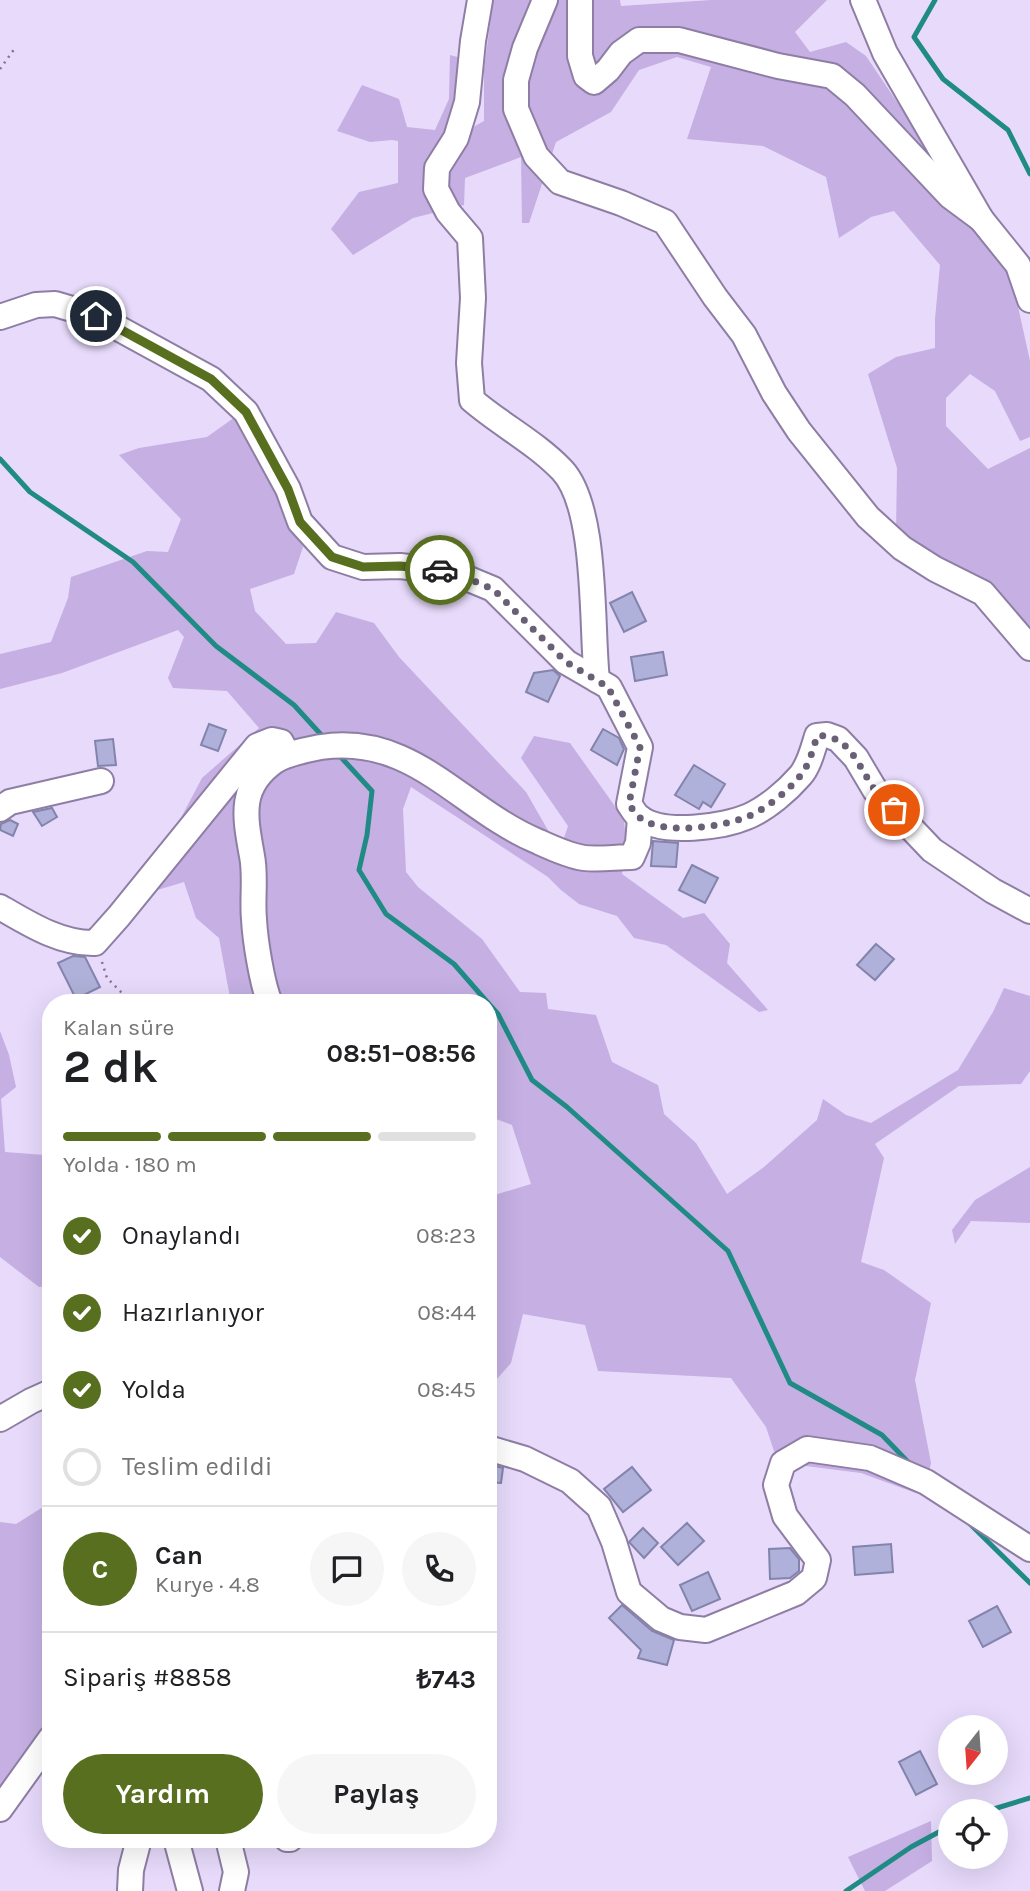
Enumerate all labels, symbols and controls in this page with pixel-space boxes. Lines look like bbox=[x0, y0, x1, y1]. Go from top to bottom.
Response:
pin bbox=[66, 286, 126, 346]
icon: home bbox=[77, 297, 115, 335]
courier bbox=[405, 535, 475, 605]
icon: car bbox=[421, 551, 459, 589]
pin bbox=[864, 780, 924, 840]
icon: bag bbox=[875, 791, 913, 829]
text: Kalan süre bbox=[63, 1014, 174, 1041]
text: 08:51–08:56 bbox=[327, 1038, 476, 1069]
text: 2 dk bbox=[63, 1040, 158, 1094]
text: Yolda · 180 m bbox=[63, 1151, 197, 1178]
icon: check bbox=[63, 1217, 101, 1255]
text: Onaylandı bbox=[122, 1220, 241, 1251]
text: 08:23 bbox=[416, 1222, 476, 1249]
icon: check bbox=[63, 1294, 101, 1332]
text: Hazırlanıyor bbox=[122, 1297, 264, 1328]
text: 08:44 bbox=[417, 1299, 476, 1326]
icon: check bbox=[63, 1371, 101, 1409]
text: Yolda bbox=[122, 1374, 186, 1405]
text: 08:45 bbox=[417, 1376, 476, 1403]
text: Teslim edildi bbox=[122, 1451, 273, 1482]
button: chat bbox=[310, 1532, 384, 1606]
button: phone bbox=[402, 1532, 476, 1606]
text: Can bbox=[155, 1540, 203, 1571]
text: C bbox=[92, 1554, 108, 1585]
text: Kurye · 4.8 bbox=[155, 1571, 260, 1598]
text: Sipariş #8858 bbox=[63, 1662, 232, 1693]
text: ₺743 bbox=[417, 1664, 476, 1695]
north arrow bbox=[938, 1715, 1008, 1785]
map controls bbox=[938, 1715, 1008, 1869]
button: Yardım bbox=[63, 1754, 263, 1834]
button: Paylaş bbox=[277, 1754, 476, 1834]
button: locate bbox=[938, 1799, 1008, 1869]

